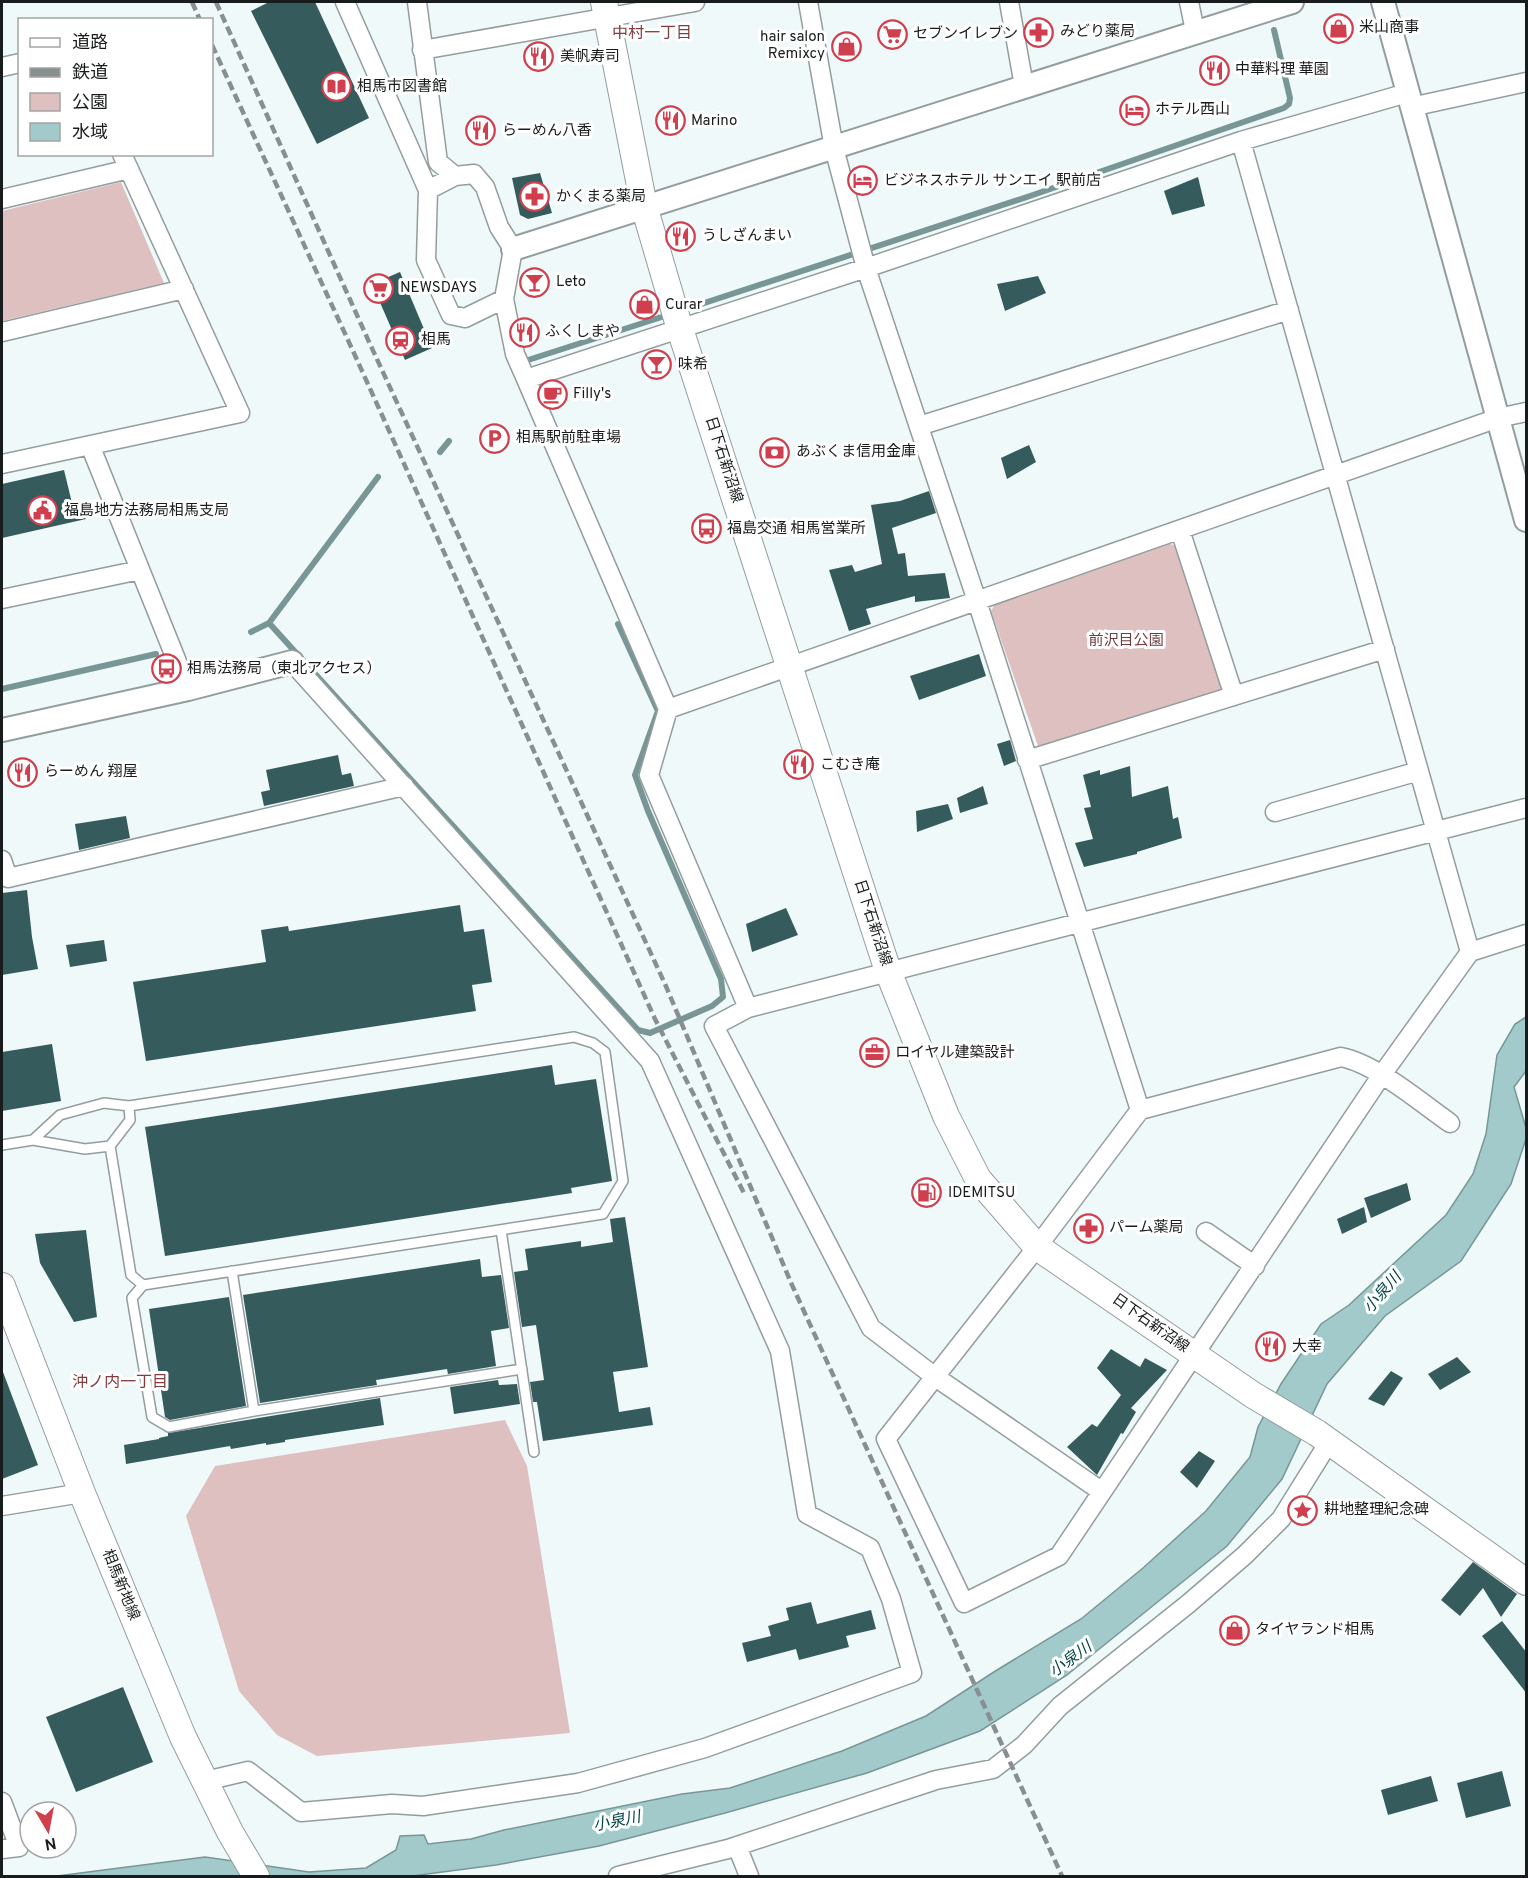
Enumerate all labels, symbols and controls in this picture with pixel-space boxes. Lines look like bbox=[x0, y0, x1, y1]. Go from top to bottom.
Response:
shop icon: 米山商事 bbox=[1322, 12, 1354, 44]
pharmacy icon: みどり薬局 bbox=[1023, 16, 1055, 48]
legend bbox=[18, 18, 213, 156]
supermarket icon: セブンイレブン bbox=[876, 18, 908, 50]
place label: 米山商事 bbox=[1359, 19, 1419, 38]
place label: みどり薬局 bbox=[1060, 23, 1135, 42]
district label: 中村一丁目 bbox=[612, 24, 692, 44]
place label: セブンイレブン bbox=[913, 25, 1018, 44]
place label: hair salon Remixcy bbox=[760, 28, 825, 64]
shop icon: hair salon Remixcy bbox=[830, 30, 862, 62]
text: 道路 bbox=[72, 32, 108, 55]
restaurant icon: 美帆寿司 bbox=[523, 41, 555, 73]
place label: 美帆寿司 bbox=[560, 48, 620, 67]
restaurant icon: 中華料理 華園 bbox=[1198, 54, 1230, 86]
place label: 中華料理 華園 bbox=[1235, 60, 1329, 80]
text: 鉄道 bbox=[72, 62, 108, 85]
library icon: 相馬市図書館 bbox=[320, 71, 352, 103]
place label: 相馬市図書館 bbox=[357, 78, 447, 97]
text: 公園 bbox=[72, 92, 108, 115]
hotel icon: ホテル西山 bbox=[1118, 94, 1150, 126]
place label: ホテル西山 bbox=[1155, 101, 1230, 120]
restaurant icon: Marino bbox=[654, 105, 686, 137]
place label: Marino bbox=[691, 112, 737, 131]
restaurant icon: らーめん八香 bbox=[465, 115, 497, 147]
text: 水域 bbox=[72, 122, 108, 145]
place label: らーめん八香 bbox=[502, 122, 592, 141]
hotel icon: ビジネスホテル サンエイ 駅前店 bbox=[847, 165, 879, 197]
place label: ビジネスホテル サンエイ 駅前店 bbox=[884, 172, 1101, 191]
pharmacy icon: かくまる薬局 bbox=[519, 181, 551, 213]
place label: かくまる薬局 bbox=[556, 188, 646, 207]
restaurant icon: うしざんまい bbox=[665, 220, 697, 252]
place label: うしざんまい bbox=[702, 227, 792, 246]
bar icon: Leto bbox=[519, 266, 551, 298]
supermarket icon: NEWSDAYS bbox=[363, 272, 395, 304]
place label: Leto bbox=[556, 273, 586, 292]
place label: NEWSDAYS bbox=[400, 279, 477, 298]
shop icon: Curar bbox=[628, 289, 660, 321]
place label: Curar bbox=[665, 296, 703, 315]
restaurant icon: ふくしまや bbox=[508, 316, 540, 348]
place label: ふくしまや bbox=[545, 323, 620, 342]
station icon: 相馬 bbox=[384, 324, 416, 356]
place label: 相馬 bbox=[421, 331, 451, 350]
bar icon: 味希 bbox=[641, 349, 673, 381]
place label: 味希 bbox=[678, 356, 708, 375]
cafe icon: Filly's bbox=[536, 378, 568, 410]
place label: Filly's bbox=[573, 385, 611, 404]
street label: 日下石新沼線 bbox=[700, 414, 746, 506]
parking icon: 相馬駅前駐車場 bbox=[479, 422, 511, 454]
place label: 相馬駅前駐車場 bbox=[516, 429, 621, 448]
bank icon: あぶくま信用金庫 bbox=[759, 436, 791, 468]
place label: あぶくま信用金庫 bbox=[796, 443, 916, 462]
public building icon: 福島地方法務局相馬支局 bbox=[27, 495, 59, 527]
place label: 福島地方法務局相馬支局 bbox=[64, 502, 229, 521]
bus stop icon: 福島交通 相馬営業所 bbox=[690, 513, 722, 545]
place label: 福島交通 相馬営業所 bbox=[727, 520, 866, 539]
park label: 前沢目公園 bbox=[1088, 632, 1164, 651]
bus stop icon: 相馬法務局（東北アクセス） bbox=[150, 653, 182, 685]
place label: 相馬法務局（東北アクセス） bbox=[187, 659, 381, 679]
restaurant icon: こむき庵 bbox=[783, 749, 815, 781]
restaurant icon: らーめん 翔屋 bbox=[7, 756, 39, 788]
place label: こむき庵 bbox=[820, 756, 880, 775]
place label: らーめん 翔屋 bbox=[44, 763, 138, 782]
street label: 日下石新沼線 bbox=[849, 877, 895, 969]
office icon: ロイヤル建築設計 bbox=[858, 1037, 890, 1069]
place label: ロイヤル建築設計 bbox=[895, 1044, 1015, 1063]
fuel station icon: IDEMITSU bbox=[911, 1177, 943, 1209]
place label: IDEMITSU bbox=[948, 1184, 1015, 1203]
pharmacy icon: パーム薬局 bbox=[1072, 1212, 1104, 1244]
place label: パーム薬局 bbox=[1109, 1219, 1184, 1238]
water label: 小泉川 bbox=[1360, 1267, 1408, 1318]
street label: 日下石新沼線 bbox=[1108, 1290, 1192, 1358]
restaurant icon: 大幸 bbox=[1255, 1331, 1287, 1363]
place label: 大幸 bbox=[1292, 1338, 1322, 1357]
district label: 沖ノ内一丁目 bbox=[72, 1373, 168, 1393]
place icon: 耕地整理紀念碑 bbox=[1287, 1494, 1319, 1526]
place label: 耕地整理紀念碑 bbox=[1324, 1501, 1429, 1520]
street label: 相馬新地線 bbox=[97, 1547, 143, 1623]
shop icon: タイヤランド相馬 bbox=[1218, 1614, 1250, 1646]
place label: タイヤランド相馬 bbox=[1255, 1621, 1375, 1640]
water label: 小泉川 bbox=[1046, 1637, 1098, 1682]
north arrow bbox=[18, 1800, 78, 1860]
water label: 小泉川 bbox=[592, 1807, 644, 1836]
text: N bbox=[43, 1832, 58, 1854]

